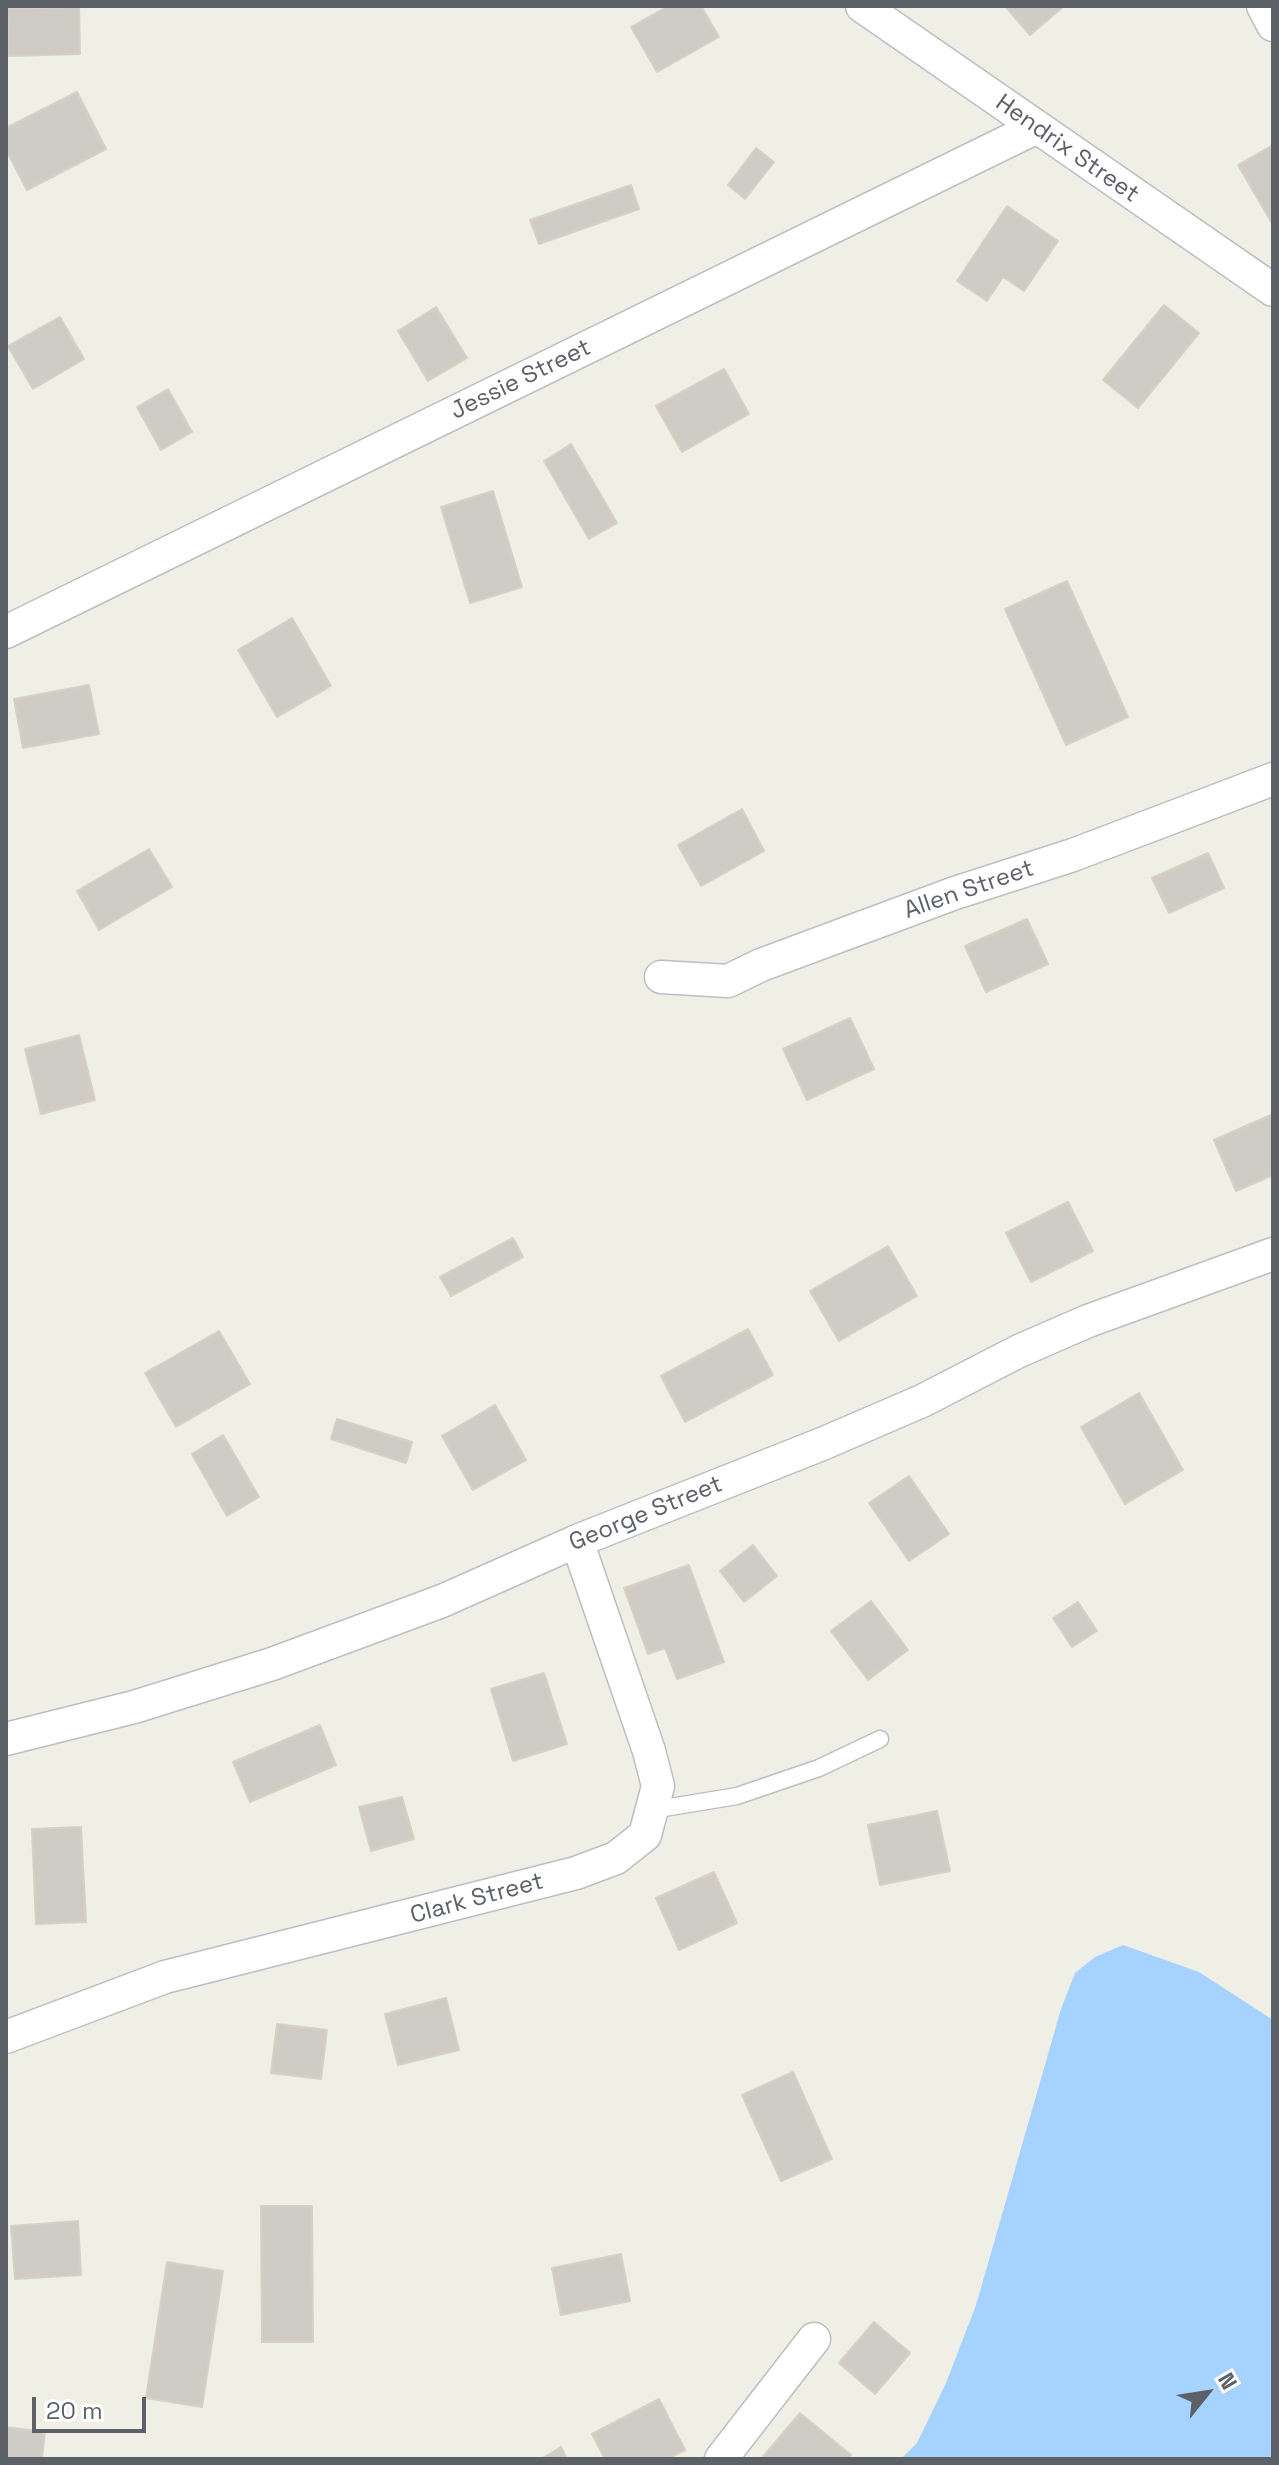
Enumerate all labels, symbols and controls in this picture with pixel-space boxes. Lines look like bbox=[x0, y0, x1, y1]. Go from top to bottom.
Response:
street label: Hendrix Street bbox=[990, 89, 1144, 209]
street label: Jessie Street bbox=[446, 334, 596, 426]
street label: Allen Street bbox=[900, 854, 1038, 926]
street label: George Street bbox=[565, 1470, 727, 1558]
street label: Clark Street bbox=[407, 1867, 547, 1931]
north arrow bbox=[1167, 2353, 1247, 2433]
text: N bbox=[1212, 2368, 1244, 2394]
scale bar bbox=[36, 2381, 150, 2431]
text: 20 m bbox=[46, 2395, 103, 2426]

